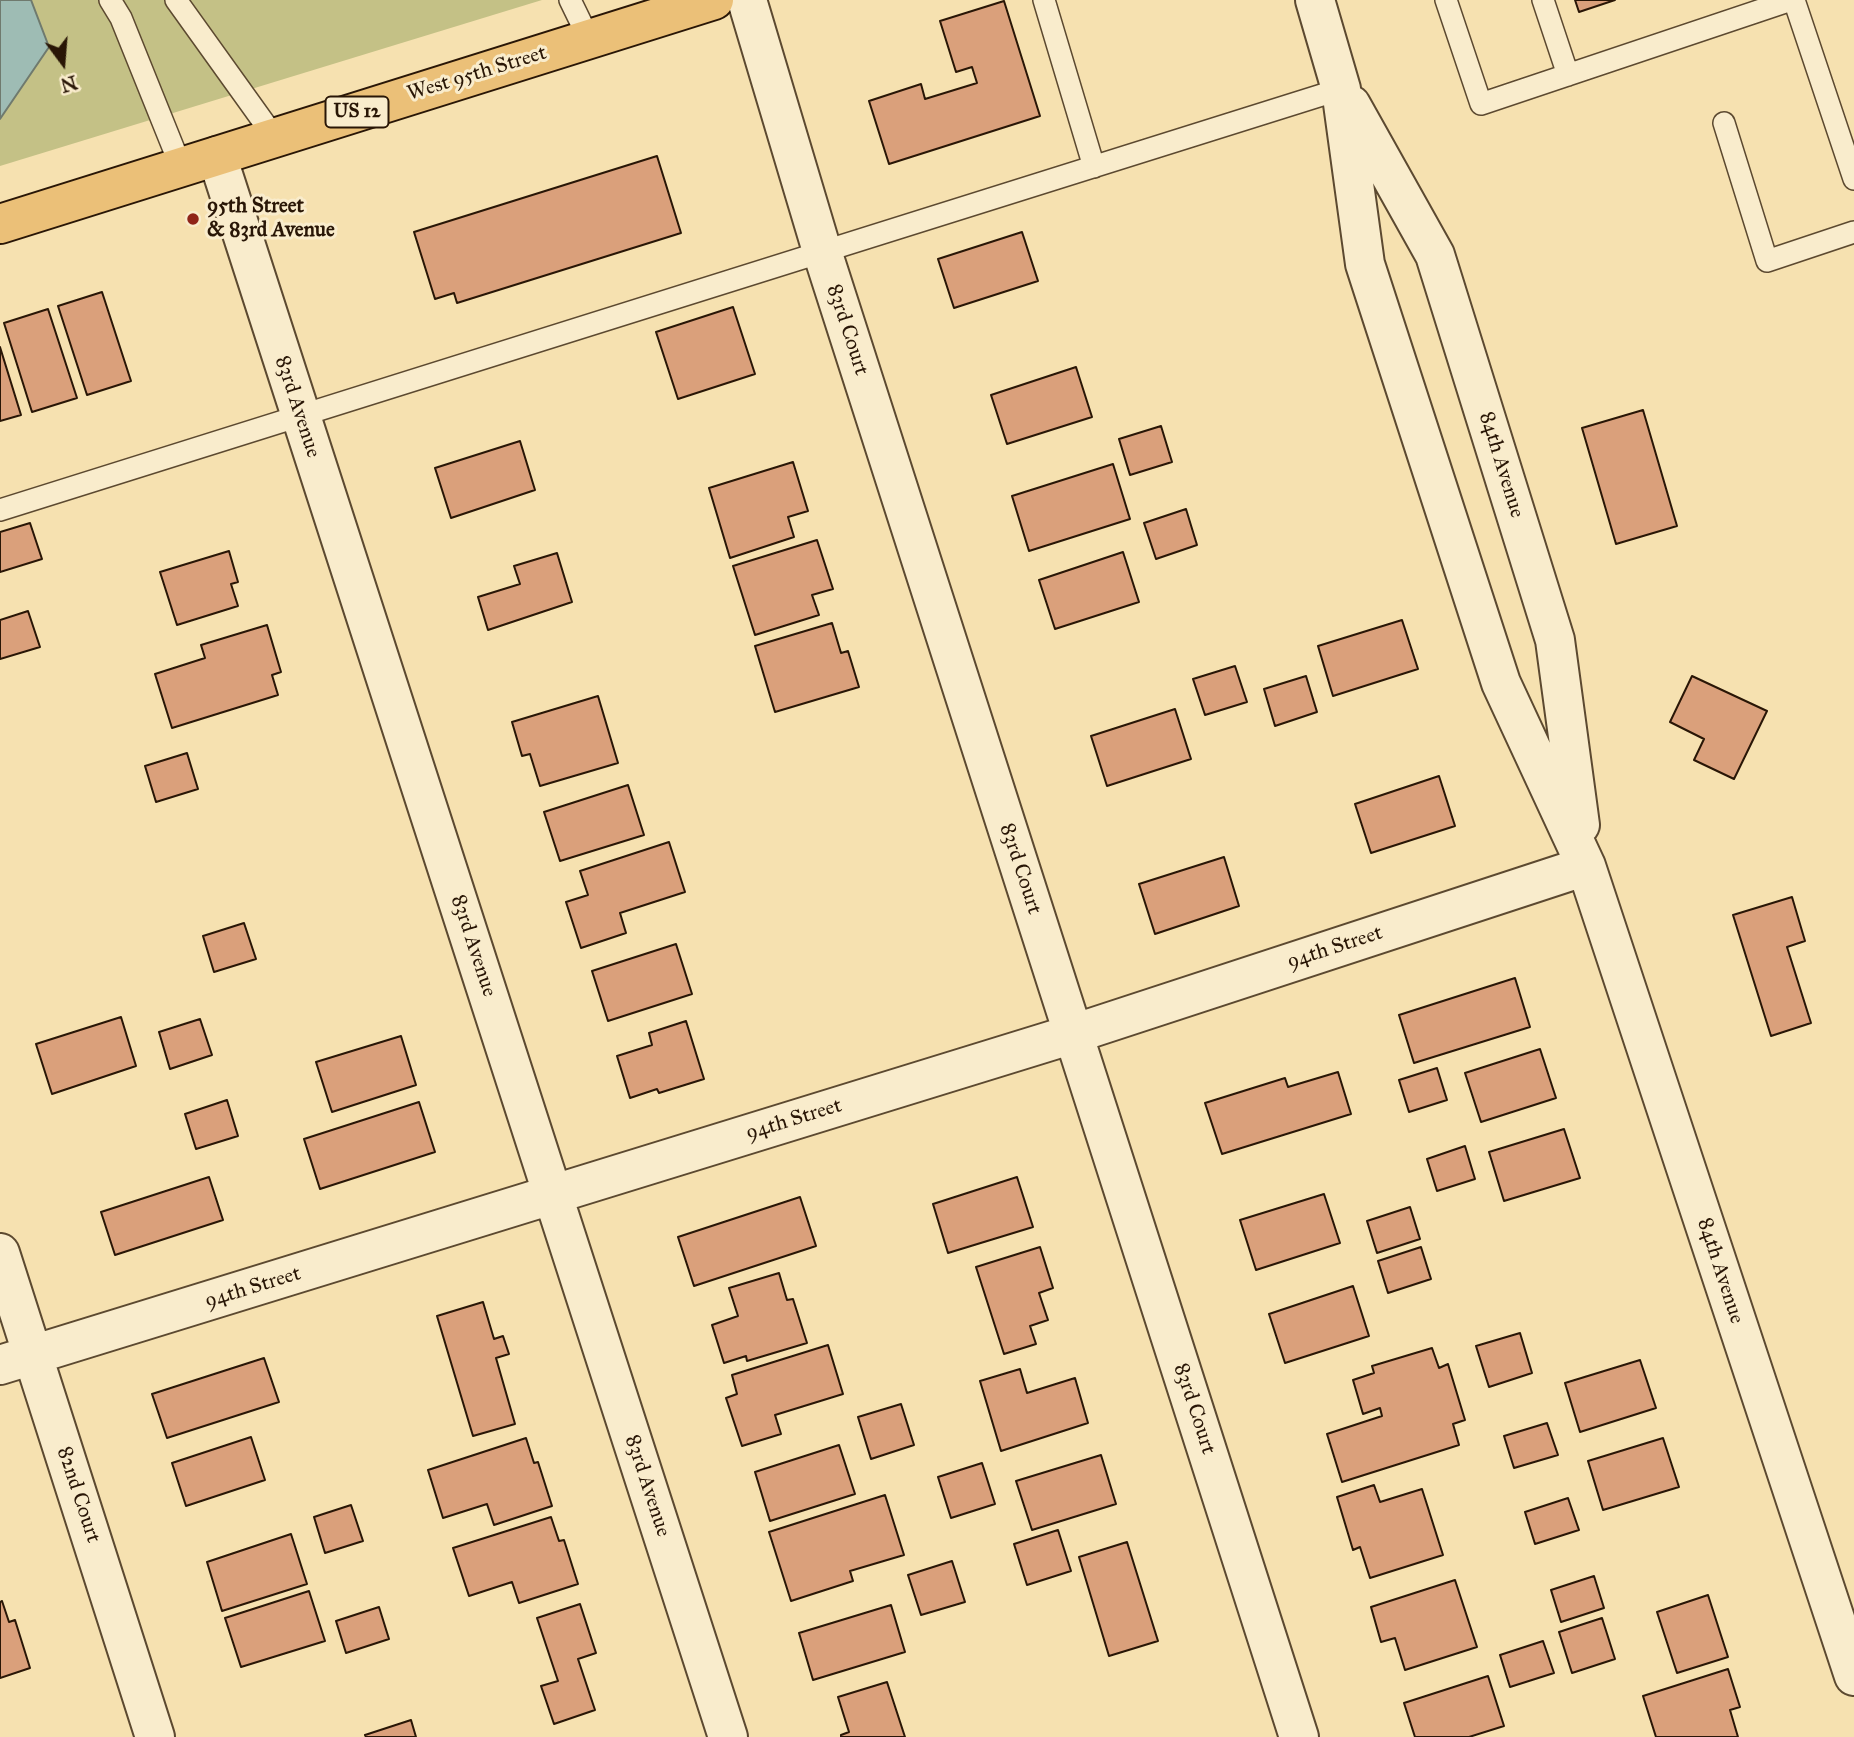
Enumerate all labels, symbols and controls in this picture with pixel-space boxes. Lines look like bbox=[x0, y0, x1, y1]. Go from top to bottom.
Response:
north arrow bbox=[28, 28, 98, 98]
street label: West 95th Street bbox=[404, 41, 550, 107]
text: N bbox=[58, 70, 80, 97]
road number: US 12 bbox=[326, 96, 388, 128]
place label: 95th Street & 83rd Avenue bbox=[207, 194, 335, 244]
marker: 95th Street & 83rd Avenue bbox=[185, 211, 201, 227]
street label: 83rd Court bbox=[820, 281, 874, 379]
street label: 83rd Avenue bbox=[269, 353, 325, 461]
street label: 84th Avenue bbox=[1473, 409, 1529, 521]
street label: 83rd Court bbox=[993, 820, 1047, 918]
street label: 83rd Avenue bbox=[445, 892, 501, 1000]
street label: 94th Street bbox=[1284, 921, 1386, 975]
street label: 94th Street bbox=[743, 1094, 845, 1146]
street label: 84th Avenue bbox=[1691, 1215, 1749, 1327]
street label: 94th Street bbox=[202, 1262, 304, 1314]
street label: 83rd Court bbox=[1167, 1360, 1221, 1458]
street label: 83rd Avenue bbox=[619, 1432, 675, 1540]
street label: 82nd Court bbox=[51, 1444, 105, 1546]

